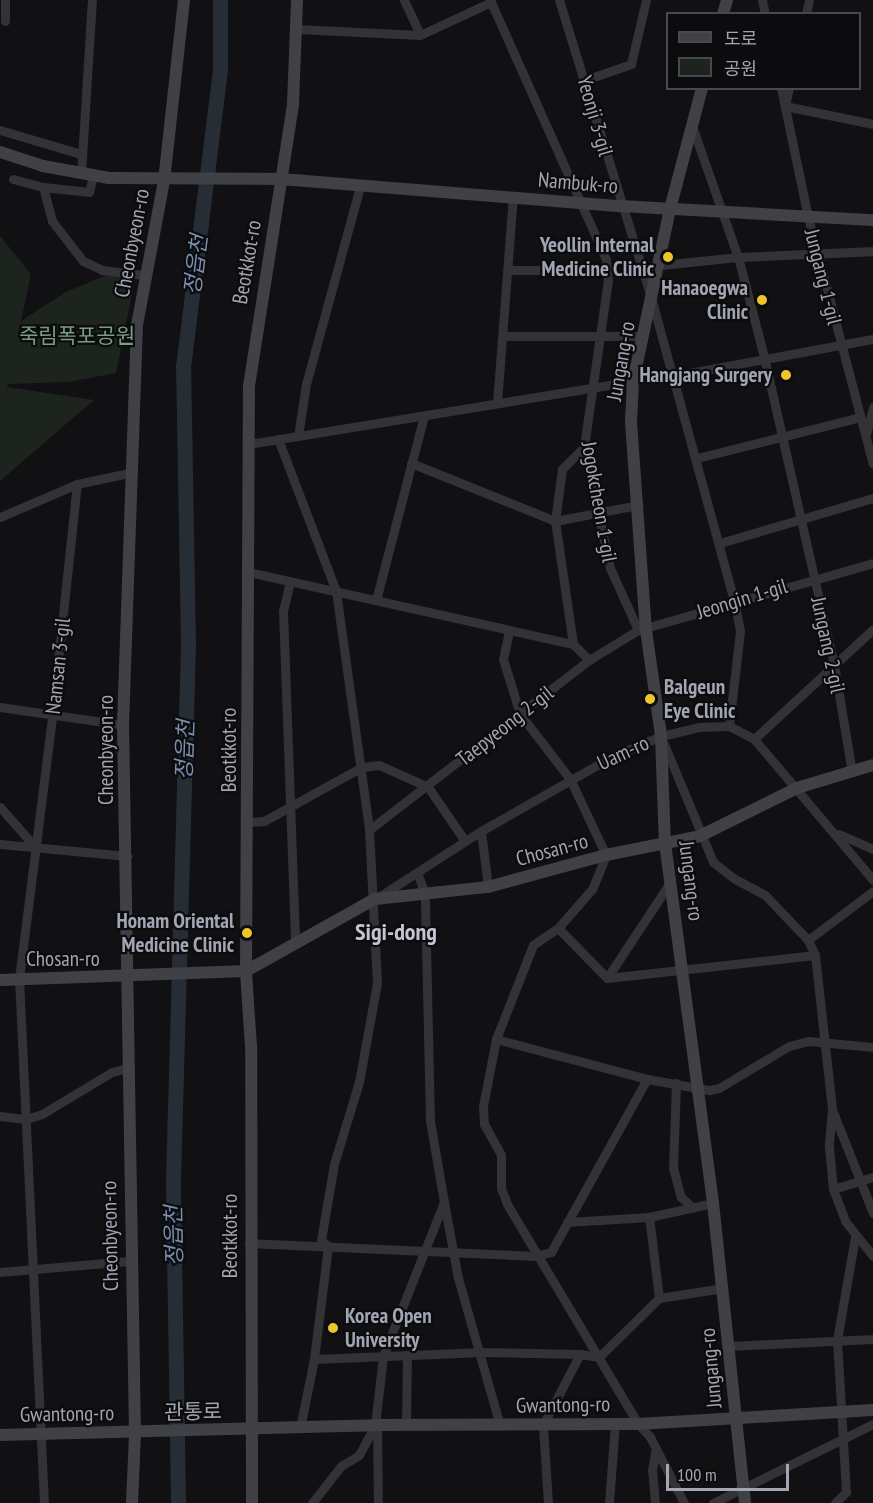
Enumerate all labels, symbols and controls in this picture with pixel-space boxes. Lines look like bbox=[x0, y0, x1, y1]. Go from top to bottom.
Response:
legend bbox=[666, 12, 861, 90]
text: 도로 bbox=[724, 27, 757, 50]
text: 공원 bbox=[724, 57, 757, 80]
street label: Yeonji 3-gil bbox=[572, 73, 618, 159]
street label: Nambuk-ro bbox=[537, 167, 619, 199]
street label: Cheonbyeon-ro bbox=[109, 187, 155, 299]
street label: Beotkkot-ro bbox=[227, 218, 267, 306]
street label: Jungang 1-gil bbox=[799, 227, 847, 327]
place label: Yeollin Internal Medicine Clinic bbox=[540, 232, 654, 282]
water label: 정읍천 bbox=[179, 233, 213, 297]
marker: Yeollin Internal Medicine Clinic bbox=[659, 248, 677, 266]
place label: Hanaoegwa Clinic bbox=[661, 275, 748, 325]
marker: Hanaoegwa Clinic bbox=[753, 291, 771, 309]
street label: Jungang-ro bbox=[602, 319, 640, 403]
park label: 죽림폭포공원 bbox=[19, 323, 135, 349]
place label: Hangjang Surgery bbox=[639, 362, 772, 388]
marker: Hangjang Surgery bbox=[777, 366, 795, 384]
street label: Jogokcheon 1-gil bbox=[576, 440, 622, 564]
street label: Jeongin 1-gil bbox=[694, 573, 790, 625]
street label: Jungang 2-gil bbox=[806, 595, 850, 695]
street label: Namsan 3-gil bbox=[40, 617, 76, 715]
place label: Balgeun Eye Clinic bbox=[664, 674, 736, 724]
street label: Taepyeong 2-gil bbox=[452, 680, 558, 772]
marker: Balgeun Eye Clinic bbox=[641, 690, 659, 708]
street label: Cheonbyeon-ro bbox=[93, 695, 119, 805]
street label: Beotkkot-ro bbox=[216, 708, 242, 792]
water label: 정읍천 bbox=[171, 719, 199, 781]
street label: Uam-ro bbox=[593, 730, 653, 776]
street label: Chosan-ro bbox=[513, 828, 591, 872]
street label: Jungang-ro bbox=[674, 840, 708, 922]
place label: Honam Oriental Medicine Clinic bbox=[116, 908, 234, 958]
district label: Sigi-dong bbox=[355, 918, 437, 946]
marker: Honam Oriental Medicine Clinic bbox=[238, 924, 256, 942]
street label: Chosan-ro bbox=[26, 946, 100, 972]
street label: Cheonbyeon-ro bbox=[96, 1181, 124, 1291]
street label: Beotkkot-ro bbox=[217, 1194, 243, 1278]
water label: 정읍천 bbox=[160, 1205, 188, 1267]
place label: Korea Open University bbox=[345, 1303, 432, 1353]
marker: Korea Open University bbox=[326, 1321, 340, 1335]
street label: Jungang-ro bbox=[695, 1327, 727, 1409]
street label: Gwantong-ro bbox=[516, 1392, 610, 1418]
street label: 관통로 bbox=[164, 1399, 222, 1425]
street label: Gwantong-ro bbox=[20, 1401, 114, 1427]
scale bar bbox=[669, 1452, 792, 1490]
text: 100 m bbox=[677, 1463, 717, 1486]

